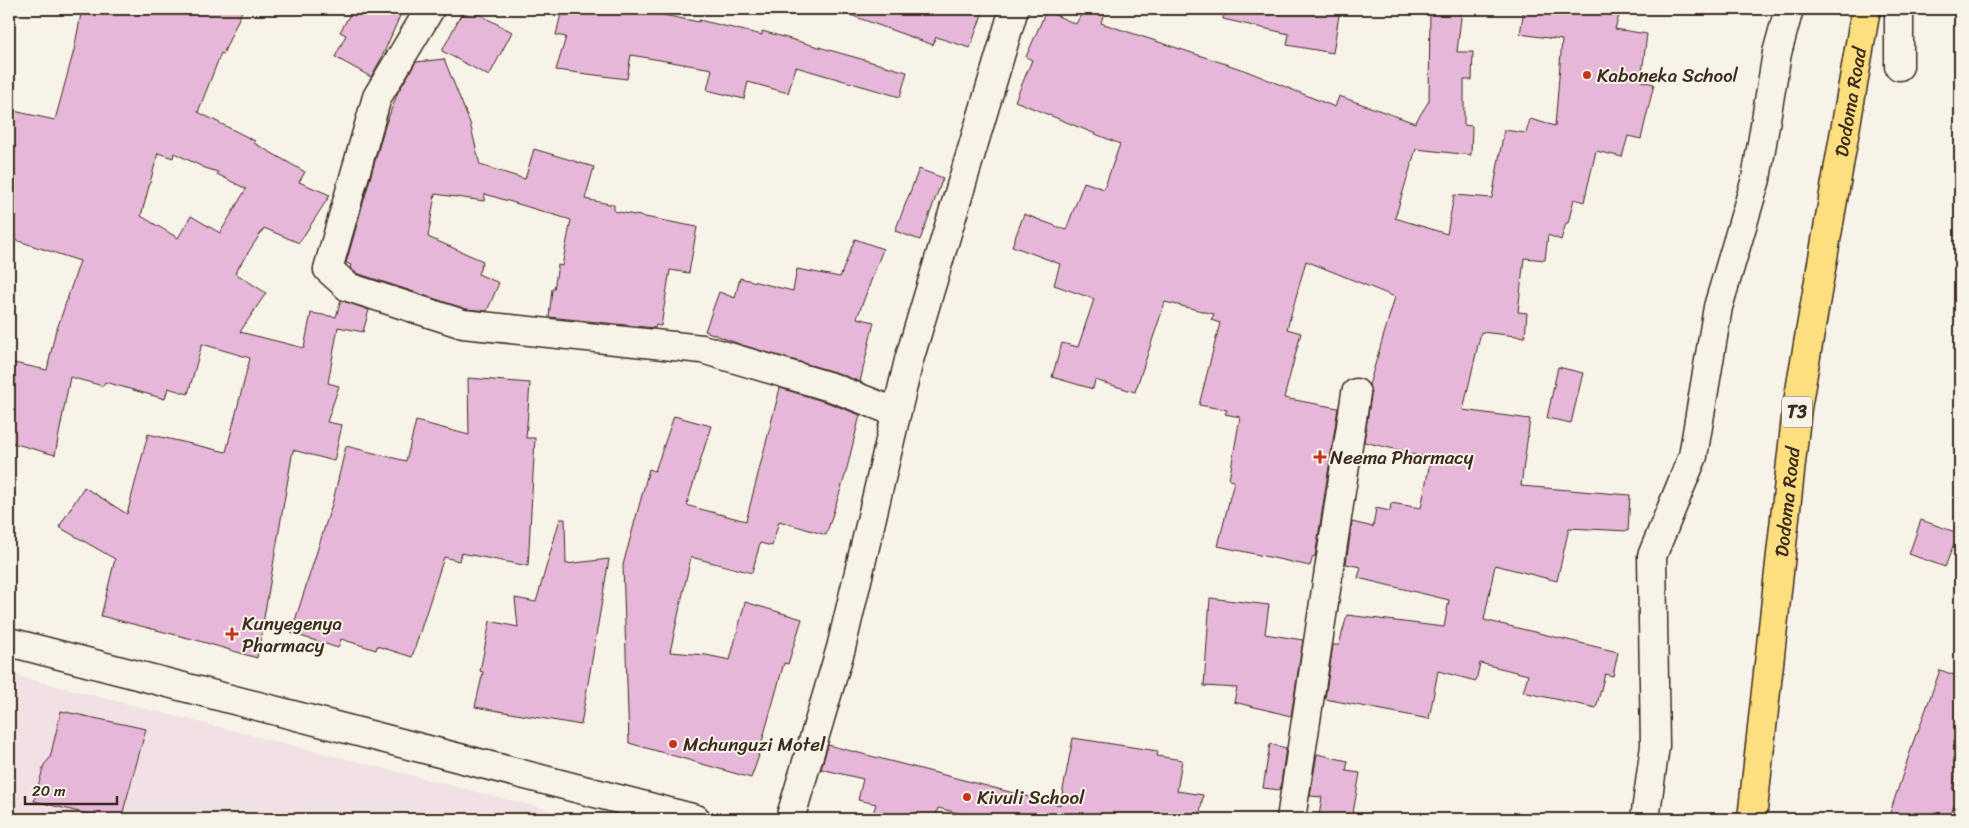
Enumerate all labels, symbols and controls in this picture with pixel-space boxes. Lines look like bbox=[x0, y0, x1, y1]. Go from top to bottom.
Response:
street label: Dodoma Road bbox=[1825, 43, 1876, 159]
place label: Kaboneka School bbox=[1597, 59, 1739, 92]
marker: Kaboneka School bbox=[1581, 69, 1593, 81]
road number: T3 bbox=[1782, 397, 1812, 428]
place label: Neema Pharmacy bbox=[1330, 441, 1474, 474]
street label: Dodoma Road bbox=[1765, 443, 1810, 559]
marker: Neema Pharmacy bbox=[1314, 451, 1326, 463]
place label: Kunyegenya Pharmacy bbox=[242, 607, 342, 662]
marker: Kunyegenya Pharmacy bbox=[226, 628, 238, 640]
place label: Mchunguzi Motel bbox=[683, 728, 826, 761]
marker: Mchunguzi Motel bbox=[667, 738, 679, 750]
scale bar bbox=[25, 773, 118, 805]
text: 20 m bbox=[32, 778, 66, 804]
place label: Kivuli School bbox=[977, 781, 1085, 814]
marker: Kivuli School bbox=[961, 791, 973, 803]

